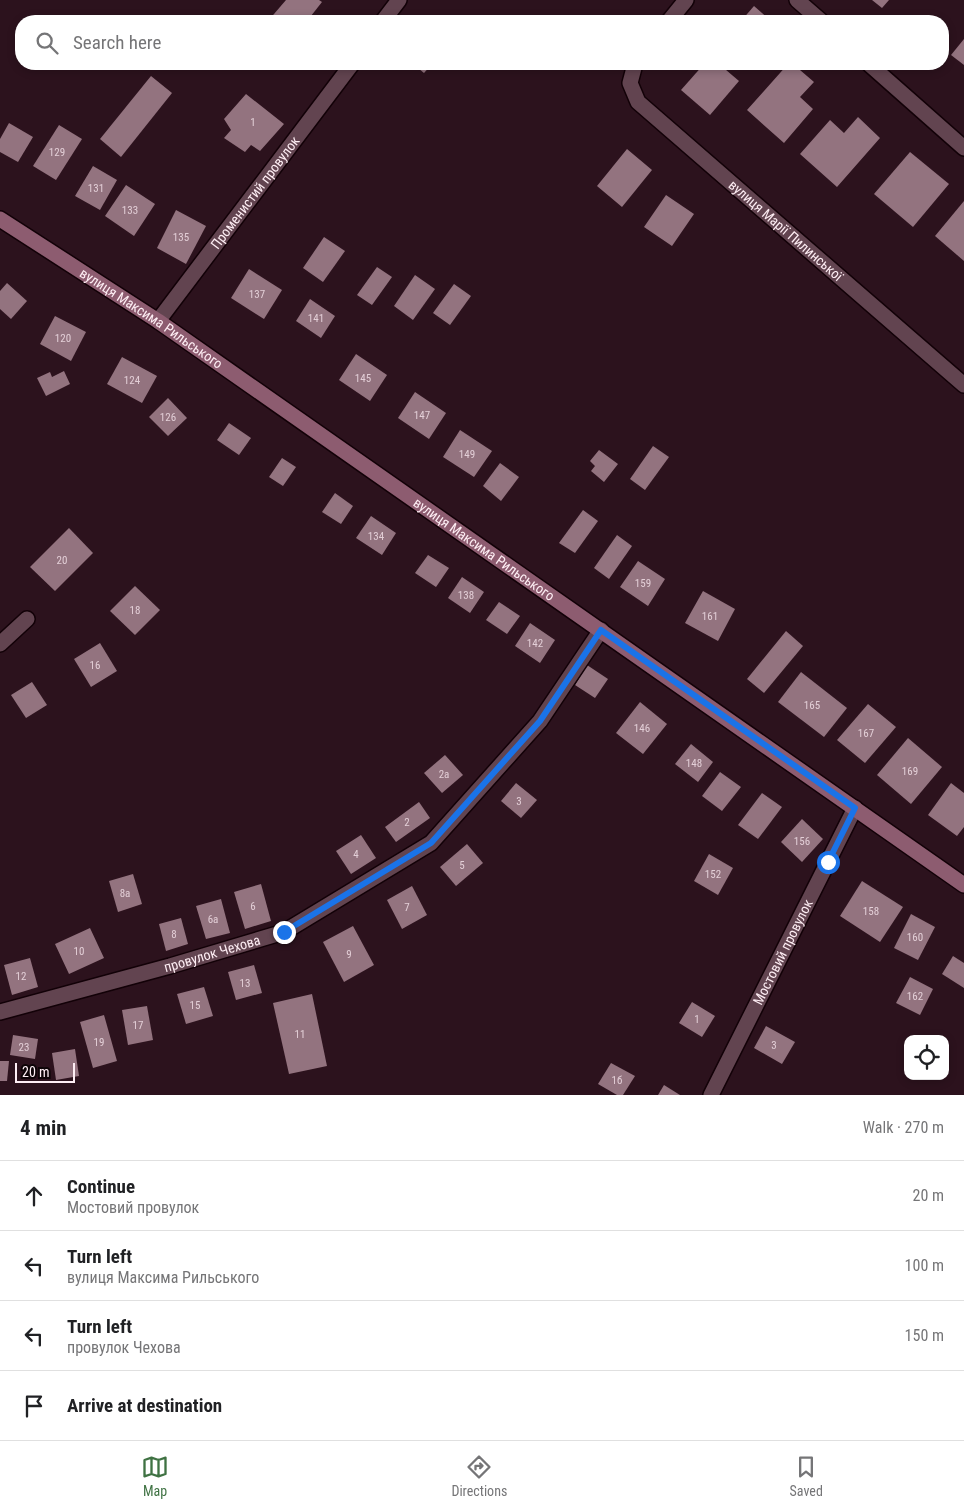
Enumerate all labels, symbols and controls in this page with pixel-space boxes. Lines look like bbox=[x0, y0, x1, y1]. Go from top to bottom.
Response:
search box bbox=[15, 15, 949, 70]
icon: search bbox=[33, 29, 61, 57]
text: Search here bbox=[73, 31, 161, 54]
house number: 1 bbox=[250, 116, 256, 129]
street label: Променистий провулок bbox=[207, 133, 303, 252]
house number: 129 bbox=[49, 146, 65, 159]
street label: вулиця Марії Пилинської bbox=[726, 177, 847, 285]
house number: 131 bbox=[88, 182, 104, 195]
house number: 133 bbox=[122, 204, 138, 217]
house number: 135 bbox=[173, 231, 189, 244]
street label: вулиця Максима Рильського bbox=[77, 265, 226, 372]
house number: 137 bbox=[249, 288, 265, 301]
house number: 141 bbox=[308, 312, 324, 325]
house number: 120 bbox=[55, 332, 71, 345]
house number: 145 bbox=[355, 372, 371, 385]
house number: 124 bbox=[124, 374, 141, 387]
house number: 147 bbox=[414, 409, 430, 422]
house number: 126 bbox=[160, 411, 176, 424]
house number: 149 bbox=[459, 448, 475, 461]
street label: вулиця Максима Рильського bbox=[410, 494, 558, 604]
house number: 134 bbox=[368, 530, 385, 543]
house number: 20 bbox=[57, 554, 67, 567]
house number: 159 bbox=[635, 577, 651, 590]
house number: 138 bbox=[458, 589, 474, 602]
house number: 18 bbox=[130, 604, 140, 617]
house number: 161 bbox=[702, 610, 718, 623]
house number: 142 bbox=[527, 637, 543, 650]
house number: 16 bbox=[90, 659, 100, 672]
house number: 165 bbox=[804, 699, 820, 712]
house number: 146 bbox=[634, 722, 650, 735]
house number: 167 bbox=[858, 727, 874, 740]
house number: 148 bbox=[686, 757, 702, 770]
house number: 169 bbox=[902, 765, 918, 778]
house number: 2а bbox=[439, 768, 449, 781]
house number: 3 bbox=[516, 795, 522, 808]
house number: 2 bbox=[404, 816, 410, 829]
house number: 156 bbox=[794, 835, 810, 848]
house number: 4 bbox=[353, 848, 359, 861]
route start bbox=[817, 851, 840, 874]
house number: 5 bbox=[459, 859, 465, 872]
house number: 152 bbox=[705, 868, 721, 881]
house number: 8а bbox=[120, 887, 130, 900]
street label: Мостовий провулок bbox=[750, 896, 816, 1007]
house number: 6 bbox=[250, 900, 256, 913]
house number: 7 bbox=[404, 901, 410, 914]
house number: 158 bbox=[863, 905, 879, 918]
house number: 6а bbox=[208, 913, 218, 926]
route end bbox=[273, 921, 296, 944]
house number: 8 bbox=[171, 928, 177, 941]
house number: 160 bbox=[907, 931, 923, 944]
street label: провулок Чехова bbox=[162, 932, 262, 975]
house number: 10 bbox=[74, 945, 84, 958]
house number: 9 bbox=[346, 948, 352, 961]
house number: 12 bbox=[16, 970, 26, 983]
house number: 13 bbox=[240, 977, 250, 990]
house number: 162 bbox=[907, 990, 923, 1003]
house number: 15 bbox=[190, 999, 200, 1012]
house number: 1 bbox=[694, 1013, 700, 1026]
house number: 17 bbox=[133, 1019, 143, 1032]
house number: 11 bbox=[295, 1028, 305, 1041]
map controls bbox=[904, 1035, 949, 1080]
button: locate bbox=[904, 1035, 949, 1080]
house number: 19 bbox=[94, 1036, 104, 1049]
house number: 3 bbox=[771, 1039, 777, 1052]
house number: 23 bbox=[19, 1041, 29, 1054]
scale bar bbox=[15, 1060, 75, 1083]
text: 20 m bbox=[22, 1064, 50, 1080]
house number: 1б bbox=[612, 1074, 622, 1087]
text: 4 min bbox=[20, 1116, 67, 1140]
text: Walk · 270 m bbox=[863, 1118, 944, 1137]
text: Continue bbox=[67, 1175, 135, 1198]
icon: ahead bbox=[20, 1182, 48, 1210]
text: 20 m bbox=[912, 1186, 944, 1205]
text: Мостовий провулок bbox=[67, 1198, 199, 1217]
text: Turn left bbox=[67, 1245, 132, 1268]
icon: left bbox=[20, 1252, 48, 1280]
text: 100 m bbox=[905, 1256, 944, 1275]
text: вулиця Максима Рильського bbox=[67, 1268, 259, 1287]
text: Turn left bbox=[67, 1315, 132, 1338]
icon: left bbox=[20, 1322, 48, 1350]
text: 150 m bbox=[905, 1326, 944, 1345]
text: провулок Чехова bbox=[67, 1338, 181, 1357]
icon: arrive bbox=[20, 1392, 48, 1420]
text: Arrive at destination bbox=[67, 1394, 222, 1417]
tab: Map bbox=[141, 1453, 169, 1499]
tab: Directions bbox=[451, 1453, 507, 1499]
tab: Saved bbox=[790, 1453, 823, 1499]

